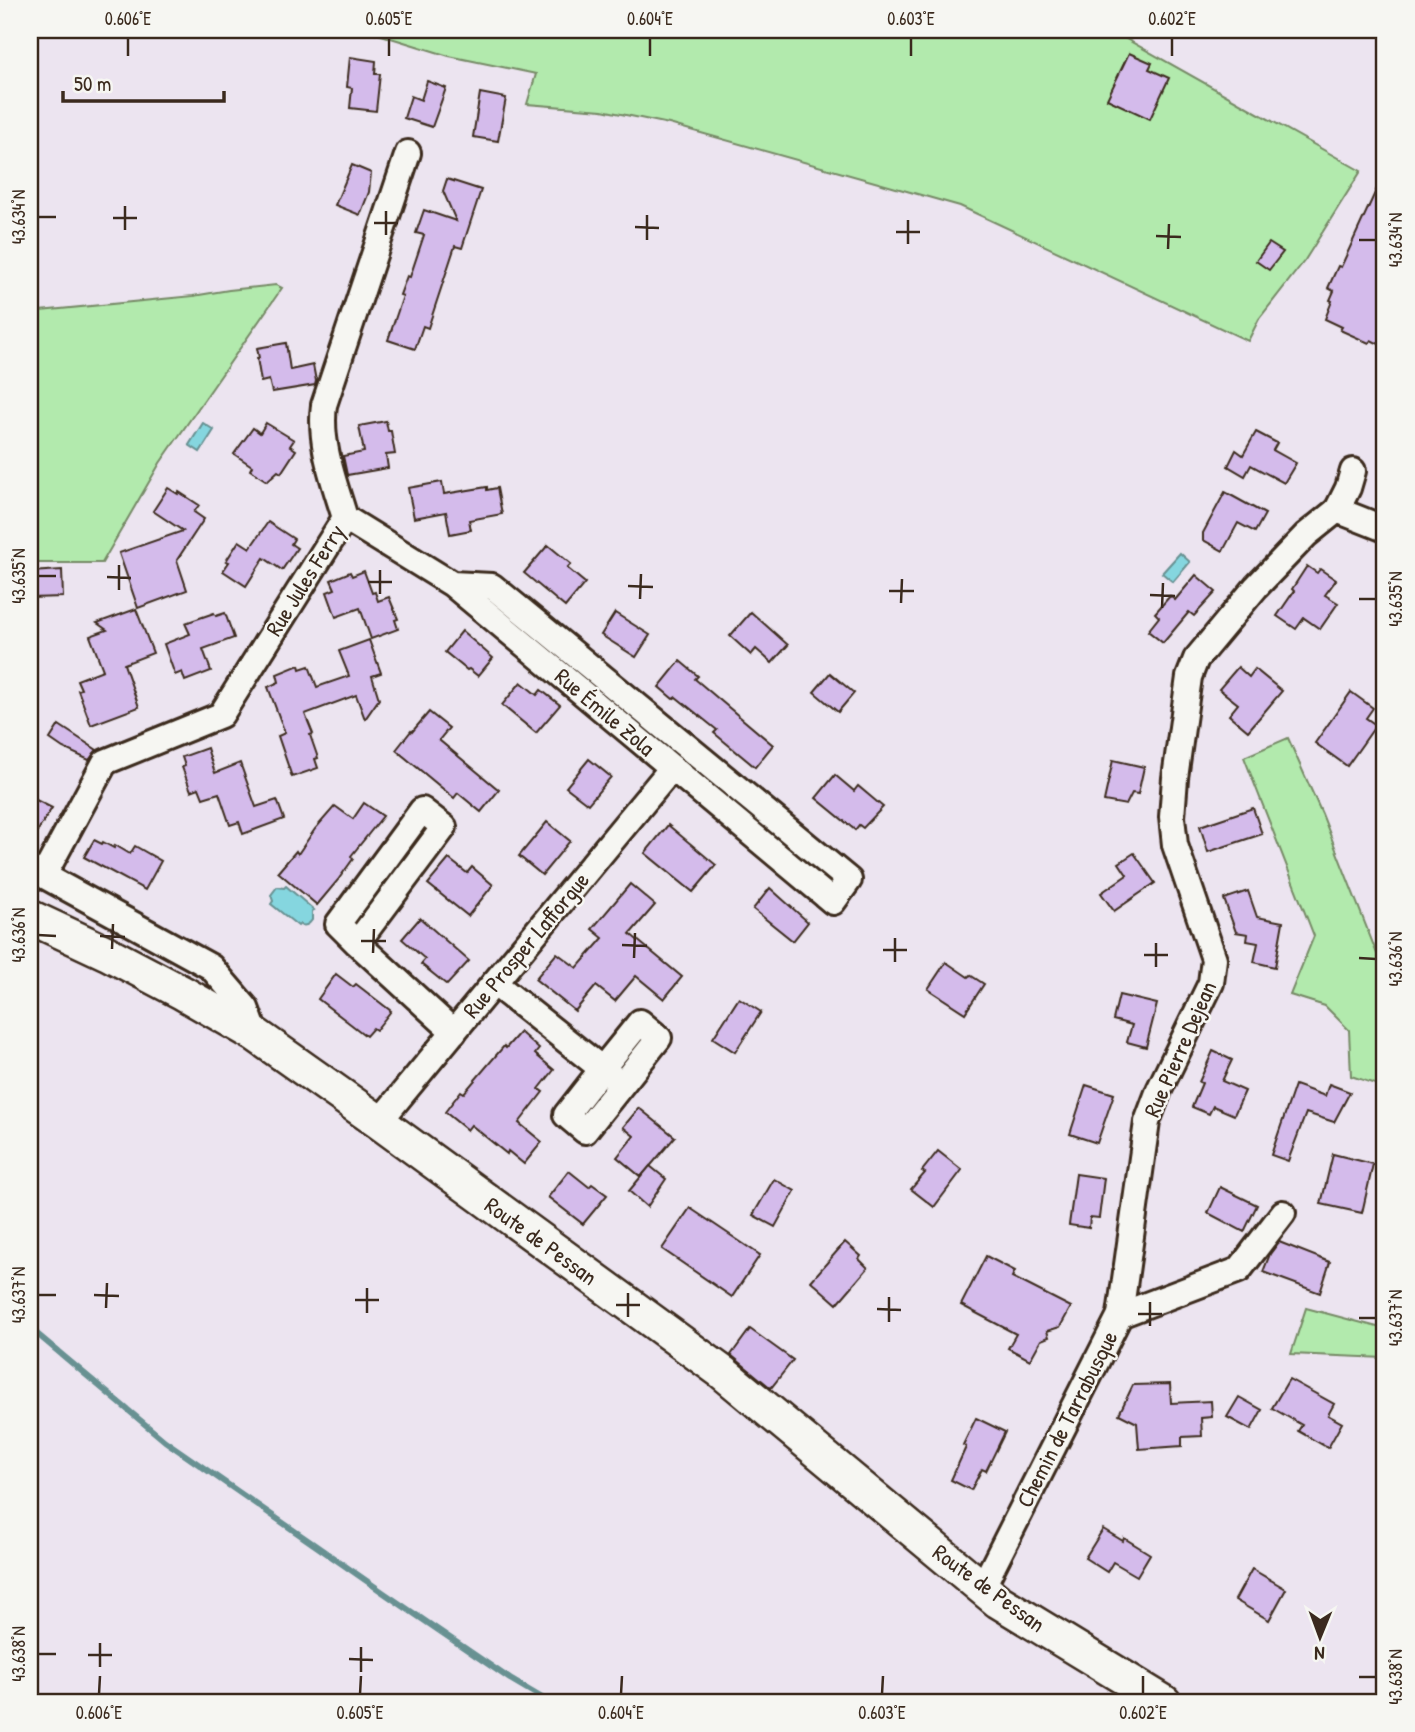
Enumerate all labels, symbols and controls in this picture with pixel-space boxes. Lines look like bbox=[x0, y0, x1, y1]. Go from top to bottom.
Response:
text: 0.606°E bbox=[105, 6, 151, 31]
text: 0.605°E bbox=[366, 6, 412, 31]
text: 0.604°E bbox=[627, 6, 673, 31]
text: 0.603°E bbox=[887, 6, 935, 31]
text: 0.602°E bbox=[1148, 6, 1196, 31]
scale bar bbox=[63, 60, 224, 104]
text: 50 m bbox=[74, 69, 111, 98]
text: 43.634°N bbox=[6, 190, 31, 244]
text: 43.634°N bbox=[1383, 213, 1408, 267]
street label: Rue Jules Ferry bbox=[258, 518, 351, 642]
text: 43.635°N bbox=[6, 548, 31, 604]
text: 43.635°N bbox=[1383, 571, 1408, 627]
street label: Rue Émile Zola bbox=[549, 661, 662, 763]
street label: Rue Prosper Lafforgue bbox=[455, 865, 596, 1024]
text: 43.636°N bbox=[6, 908, 31, 962]
text: 43.636°N bbox=[1383, 932, 1408, 986]
street label: Rue Pierre Dejean bbox=[1136, 976, 1223, 1122]
street label: Route de Pessan bbox=[479, 1189, 604, 1292]
text: 43.637°N bbox=[6, 1267, 31, 1323]
text: 43.637°N bbox=[1383, 1290, 1408, 1346]
street label: Chemin de Tarrabusque bbox=[1009, 1325, 1124, 1512]
street label: Route de Pessan bbox=[927, 1536, 1052, 1639]
north arrow bbox=[1286, 1602, 1356, 1672]
text: 43.638°N bbox=[6, 1626, 31, 1682]
text: N bbox=[1314, 1641, 1325, 1667]
text: 43.638°N bbox=[1383, 1649, 1408, 1705]
text: 0.606°E bbox=[76, 1700, 122, 1725]
text: 0.605°E bbox=[337, 1700, 383, 1725]
text: 0.604°E bbox=[598, 1700, 644, 1725]
text: 0.603°E bbox=[858, 1700, 906, 1725]
text: 0.602°E bbox=[1119, 1700, 1167, 1725]

